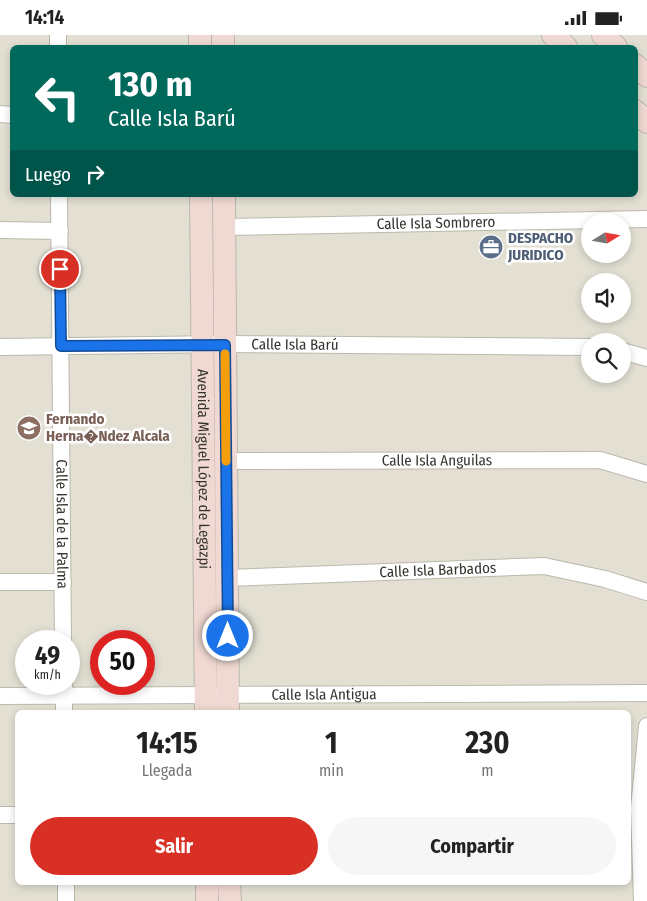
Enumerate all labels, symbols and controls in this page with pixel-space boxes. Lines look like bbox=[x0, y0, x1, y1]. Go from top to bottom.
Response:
text: 14:14 bbox=[25, 6, 64, 29]
text: 130 m bbox=[108, 63, 192, 105]
icon: left bbox=[25, 65, 90, 130]
text: Calle Isla Barú bbox=[108, 105, 236, 132]
icon: right bbox=[81, 160, 109, 188]
text: Luego bbox=[25, 163, 71, 186]
street label: Calle Isla Sombrero bbox=[377, 213, 495, 233]
north arrow bbox=[581, 213, 631, 263]
map controls bbox=[581, 213, 631, 383]
place label: DESPACHO JURIDICO bbox=[507, 229, 573, 264]
office icon: DESPACHO JURIDICO bbox=[478, 234, 504, 260]
pin bbox=[39, 248, 81, 290]
icon: arrive bbox=[46, 255, 74, 283]
button: sound bbox=[581, 273, 631, 323]
button: search bbox=[581, 333, 631, 383]
street label: Calle Isla Barú bbox=[251, 335, 339, 354]
street label: Avenida Miguel López de Legazpi bbox=[194, 369, 214, 569]
place label: Fernando Herna�Ndez Alcala bbox=[46, 410, 170, 445]
school or university icon: Fernando Herna�Ndez Alcala bbox=[16, 415, 42, 441]
street label: Calle Isla Anguilas bbox=[382, 451, 492, 470]
street label: Calle Isla de la Palma bbox=[52, 459, 72, 589]
street label: Calle Isla Barbados bbox=[379, 559, 497, 581]
position arrow bbox=[201, 609, 253, 661]
speed limit sign: 50 bbox=[90, 630, 155, 695]
text: 49 bbox=[35, 641, 60, 671]
text: km/h bbox=[34, 668, 61, 682]
street label: Calle Isla Antigua bbox=[271, 685, 377, 704]
text: 14:15 bbox=[136, 725, 198, 761]
text: 1 bbox=[325, 725, 338, 761]
text: 230 bbox=[465, 725, 510, 761]
text: Llegada bbox=[142, 761, 192, 780]
text: min bbox=[319, 761, 344, 780]
text: m bbox=[481, 761, 494, 780]
button: Salir bbox=[30, 817, 318, 875]
button: Compartir bbox=[328, 817, 616, 875]

